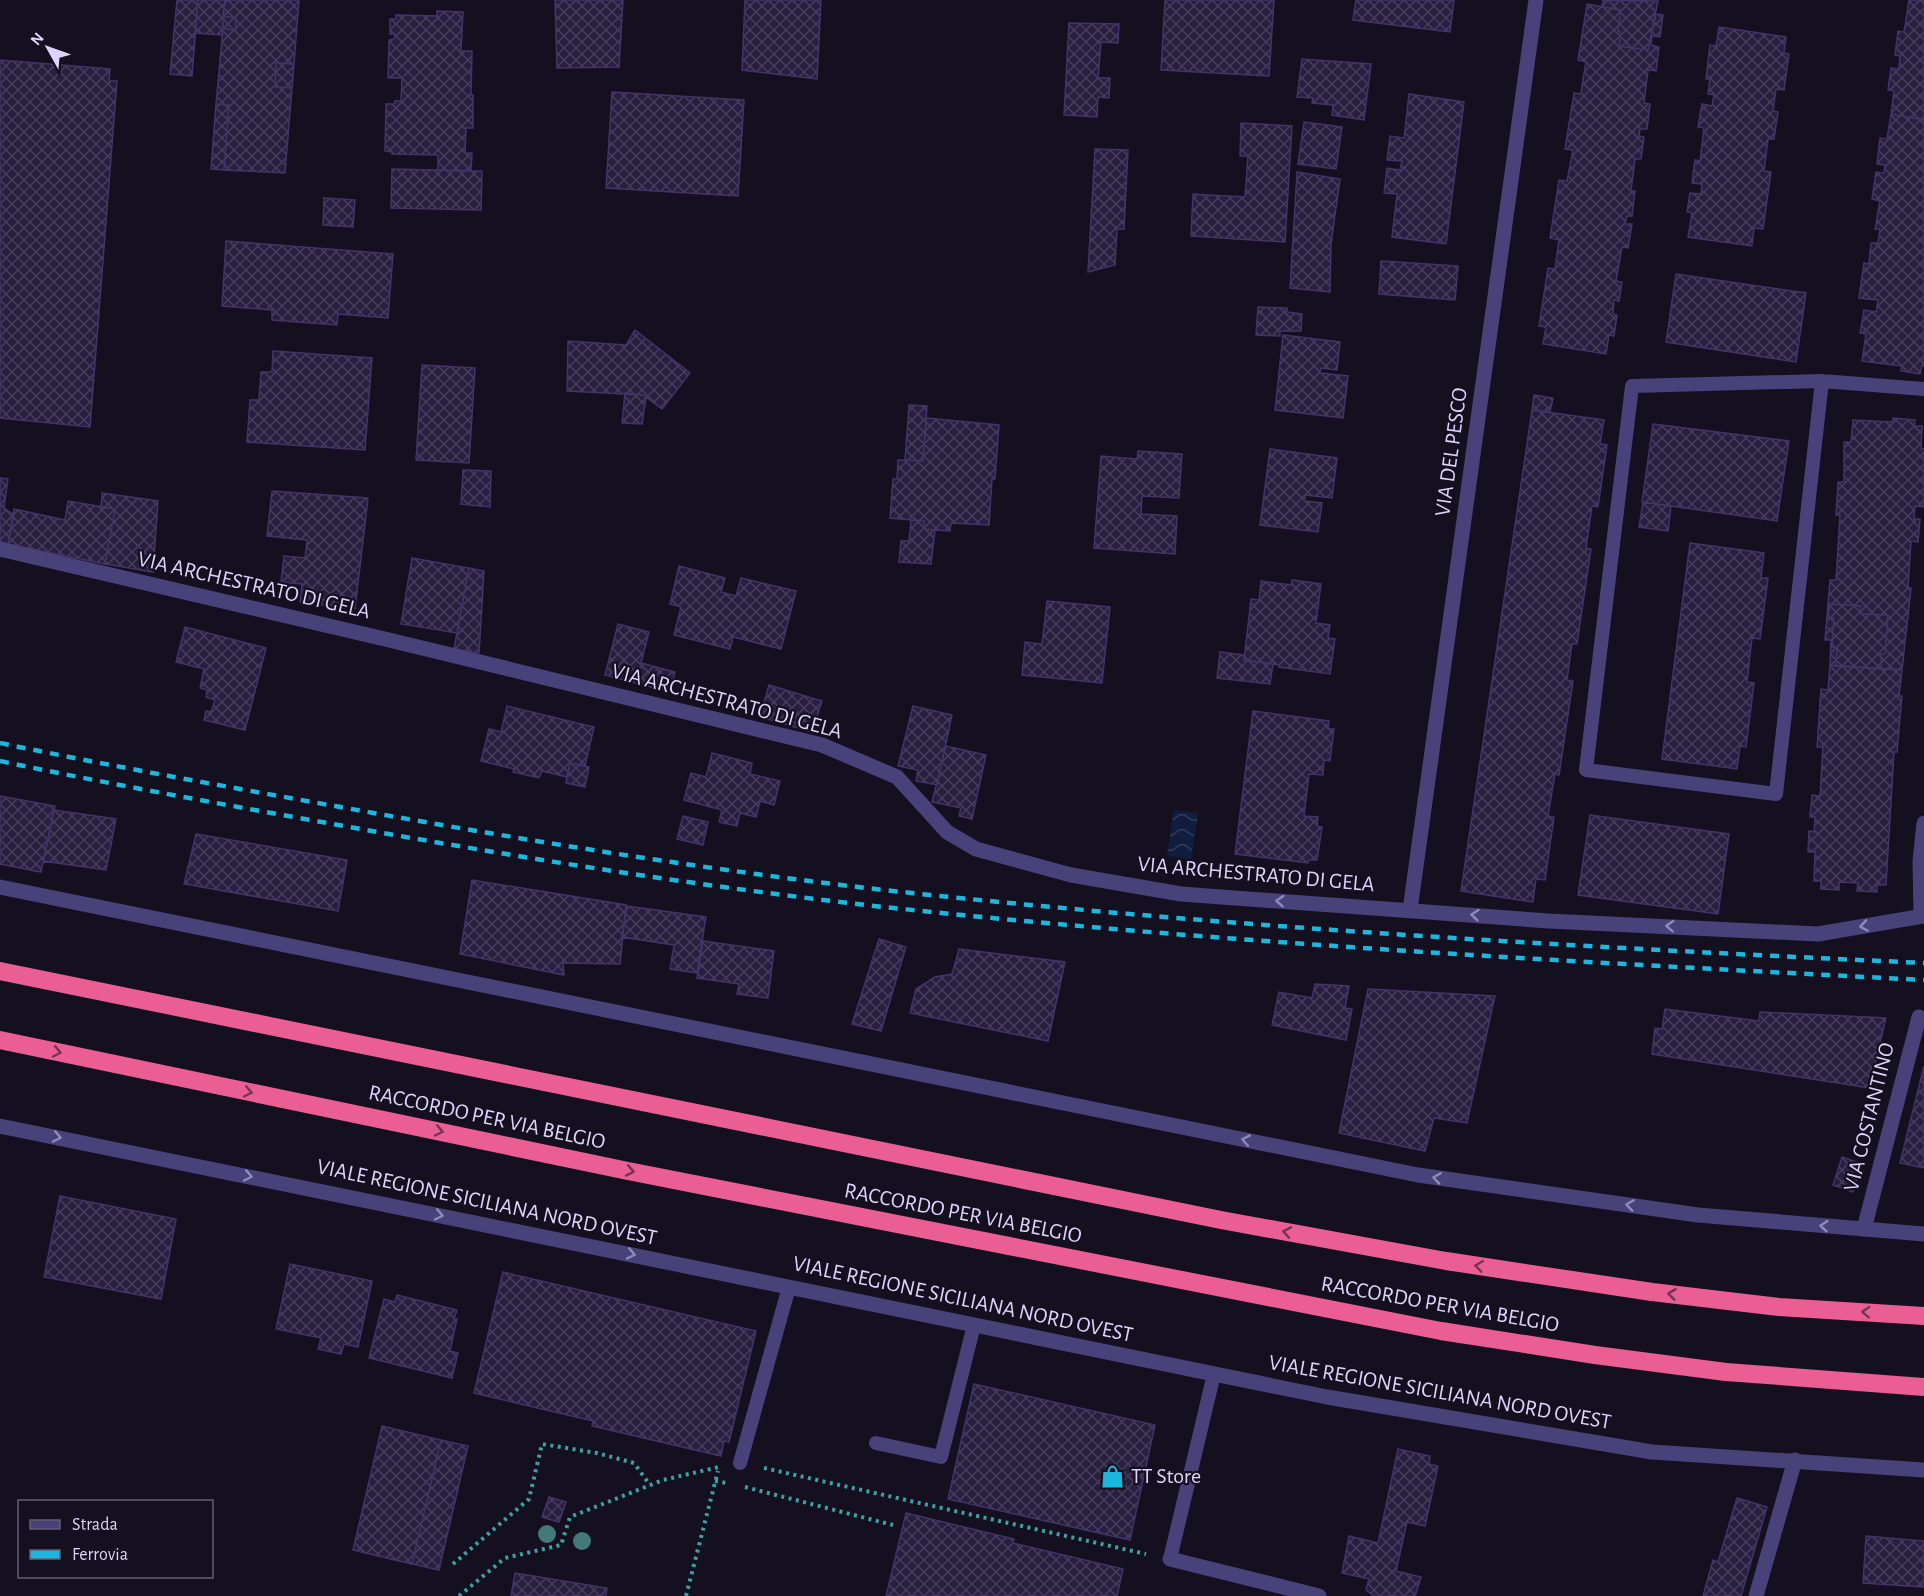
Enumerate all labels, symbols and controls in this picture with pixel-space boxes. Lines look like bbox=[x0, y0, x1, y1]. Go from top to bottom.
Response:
north arrow bbox=[18, 18, 78, 78]
text: N bbox=[28, 30, 47, 48]
street label: VIA DEL PESCO bbox=[1431, 386, 1471, 518]
street label: VIA ARCHESTRATO DI GELA bbox=[136, 548, 373, 623]
street label: VIA ARCHESTRATO DI GELA bbox=[609, 660, 845, 742]
street label: VIA ARCHESTRATO DI GELA bbox=[1137, 853, 1376, 895]
one-way arrow bbox=[1276, 895, 1285, 908]
one-way arrow bbox=[1470, 909, 1479, 922]
one-way arrow bbox=[1859, 919, 1869, 932]
one-way arrow bbox=[1665, 920, 1674, 933]
street label: VIA COSTANTINO bbox=[1840, 1040, 1898, 1194]
one-way arrow bbox=[52, 1045, 62, 1058]
street label: RACCORDO PER VIA BELGIO bbox=[367, 1081, 607, 1153]
one-way arrow bbox=[243, 1085, 253, 1098]
one-way arrow bbox=[434, 1124, 444, 1137]
one-way arrow bbox=[52, 1130, 62, 1143]
one-way arrow bbox=[1241, 1134, 1251, 1147]
street label: VIALE REGIONE SICILIANA NORD OVEST bbox=[315, 1155, 659, 1249]
one-way arrow bbox=[625, 1164, 635, 1177]
one-way arrow bbox=[243, 1169, 253, 1182]
one-way arrow bbox=[1432, 1172, 1442, 1184]
street label: RACCORDO PER VIA BELGIO bbox=[842, 1179, 1084, 1247]
one-way arrow bbox=[1625, 1199, 1635, 1212]
one-way arrow bbox=[434, 1208, 444, 1221]
one-way arrow bbox=[1819, 1219, 1828, 1232]
one-way arrow bbox=[1282, 1226, 1292, 1239]
one-way arrow bbox=[625, 1247, 635, 1260]
street label: VIALE REGIONE SICILIANA NORD OVEST bbox=[791, 1252, 1135, 1346]
one-way arrow bbox=[1474, 1260, 1483, 1272]
street label: RACCORDO PER VIA BELGIO bbox=[1319, 1272, 1561, 1336]
one-way arrow bbox=[1667, 1288, 1676, 1301]
one-way arrow bbox=[1861, 1306, 1870, 1319]
street label: VIALE REGIONE SICILIANA NORD OVEST bbox=[1267, 1351, 1613, 1433]
shop icon: TT Store bbox=[1100, 1463, 1126, 1489]
place label: TT Store bbox=[1131, 1465, 1201, 1487]
legend bbox=[18, 1500, 213, 1578]
text: Strada bbox=[72, 1516, 118, 1534]
text: Ferrovia bbox=[72, 1546, 128, 1564]

